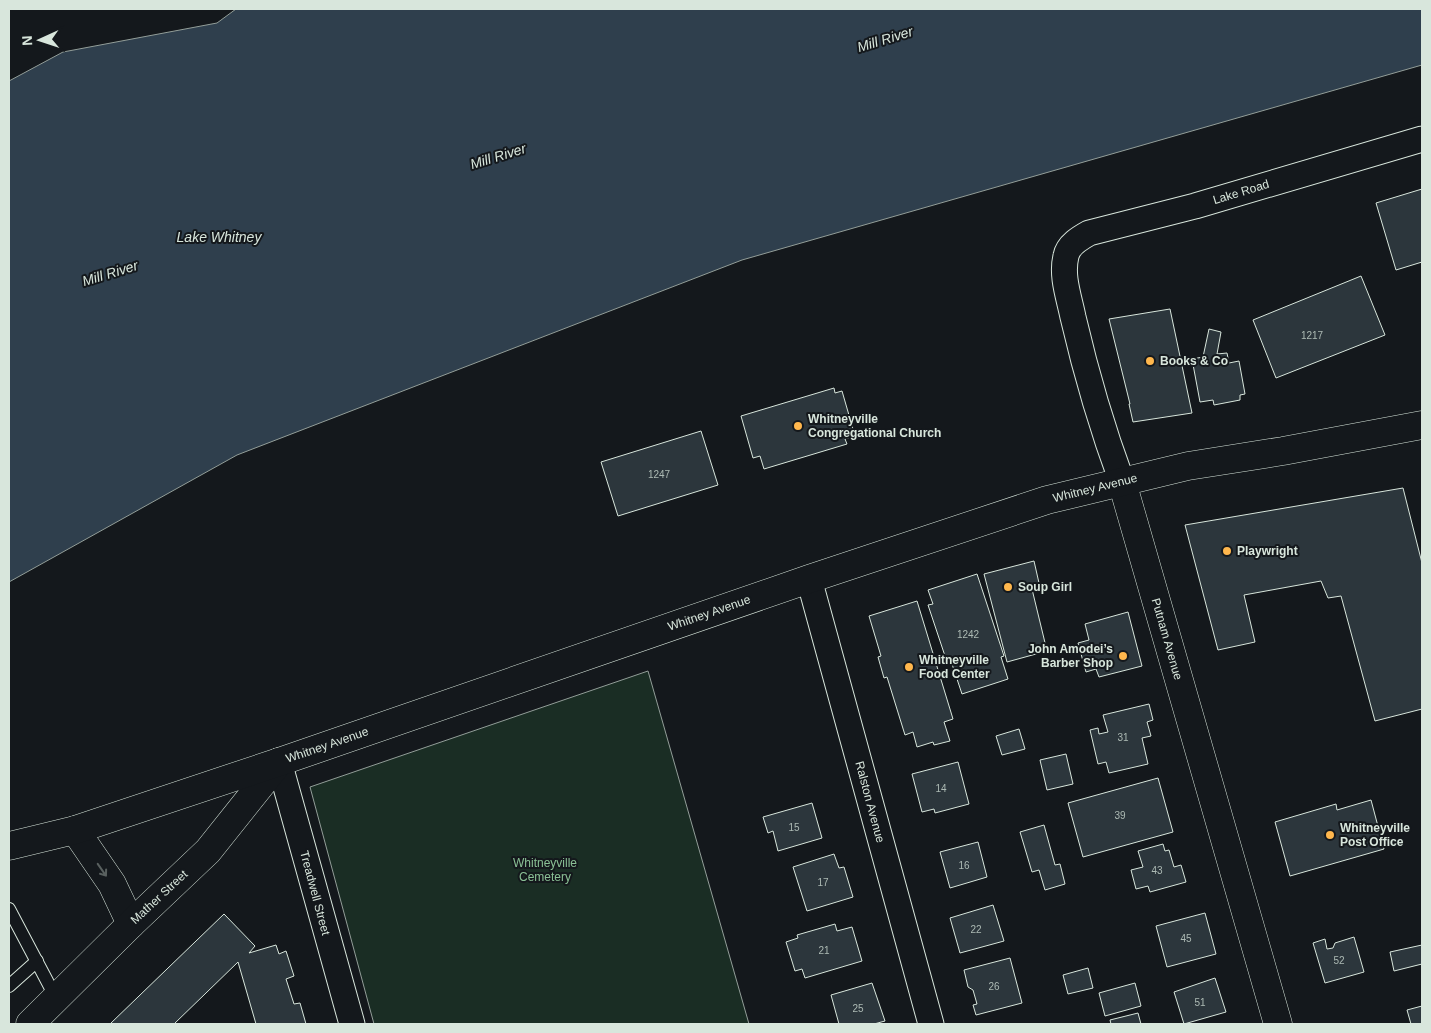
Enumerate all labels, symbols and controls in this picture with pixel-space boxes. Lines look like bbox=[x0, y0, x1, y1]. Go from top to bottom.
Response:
north arrow bbox=[15, 15, 65, 65]
water label: Mill River bbox=[855, 23, 916, 55]
text: N bbox=[19, 35, 35, 46]
water label: Mill River bbox=[468, 140, 529, 172]
street label: Lake Road bbox=[1211, 177, 1271, 207]
water label: Lake Whitney bbox=[177, 229, 262, 245]
water label: Mill River bbox=[80, 257, 141, 289]
house number: 1217 bbox=[1301, 330, 1324, 341]
place label: Books & Co bbox=[1160, 354, 1228, 368]
marker: Books & Co bbox=[1144, 355, 1156, 367]
place label: Whitneyville Congregational Church bbox=[808, 412, 941, 440]
marker: Whitneyville Congregational Church bbox=[792, 420, 804, 432]
house number: 1247 bbox=[648, 469, 671, 480]
street label: Whitney Avenue bbox=[1051, 471, 1139, 505]
place label: Playwright bbox=[1237, 544, 1298, 558]
marker: Playwright bbox=[1221, 545, 1233, 557]
place label: Soup Girl bbox=[1018, 580, 1072, 594]
marker: Soup Girl bbox=[1002, 581, 1014, 593]
street label: Whitney Avenue bbox=[666, 592, 752, 634]
street label: Putnam Avenue bbox=[1149, 596, 1185, 682]
house number: 1242 bbox=[957, 629, 980, 640]
place label: John Amodei’s Barber Shop bbox=[1028, 642, 1113, 670]
marker: John Amodei’s Barber Shop bbox=[1117, 650, 1129, 662]
place label: Whitneyville Food Center bbox=[919, 653, 990, 681]
marker: Whitneyville Food Center bbox=[903, 661, 915, 673]
street label: Whitney Avenue bbox=[284, 724, 370, 766]
house number: 31 bbox=[1117, 732, 1129, 743]
street label: Ralston Avenue bbox=[852, 760, 888, 845]
house number: 14 bbox=[935, 783, 947, 794]
house number: 39 bbox=[1114, 810, 1126, 821]
place label: Whitneyville Post Office bbox=[1340, 821, 1410, 849]
house number: 15 bbox=[788, 822, 800, 833]
marker: Whitneyville Post Office bbox=[1324, 829, 1336, 841]
street label: Treadwell Street bbox=[297, 849, 333, 937]
park label: Whitneyville Cemetery bbox=[513, 856, 577, 884]
house number: 16 bbox=[958, 860, 970, 871]
one-way arrow bbox=[98, 863, 108, 877]
house number: 43 bbox=[1151, 865, 1163, 876]
street label: Mather Street bbox=[128, 867, 191, 927]
house number: 17 bbox=[817, 877, 829, 888]
house number: 22 bbox=[970, 924, 982, 935]
house number: 45 bbox=[1180, 933, 1192, 944]
house number: 21 bbox=[818, 945, 830, 956]
house number: 52 bbox=[1333, 955, 1345, 966]
house number: 26 bbox=[988, 981, 1000, 992]
house number: 51 bbox=[1194, 997, 1206, 1008]
house number: 25 bbox=[852, 1003, 864, 1014]

